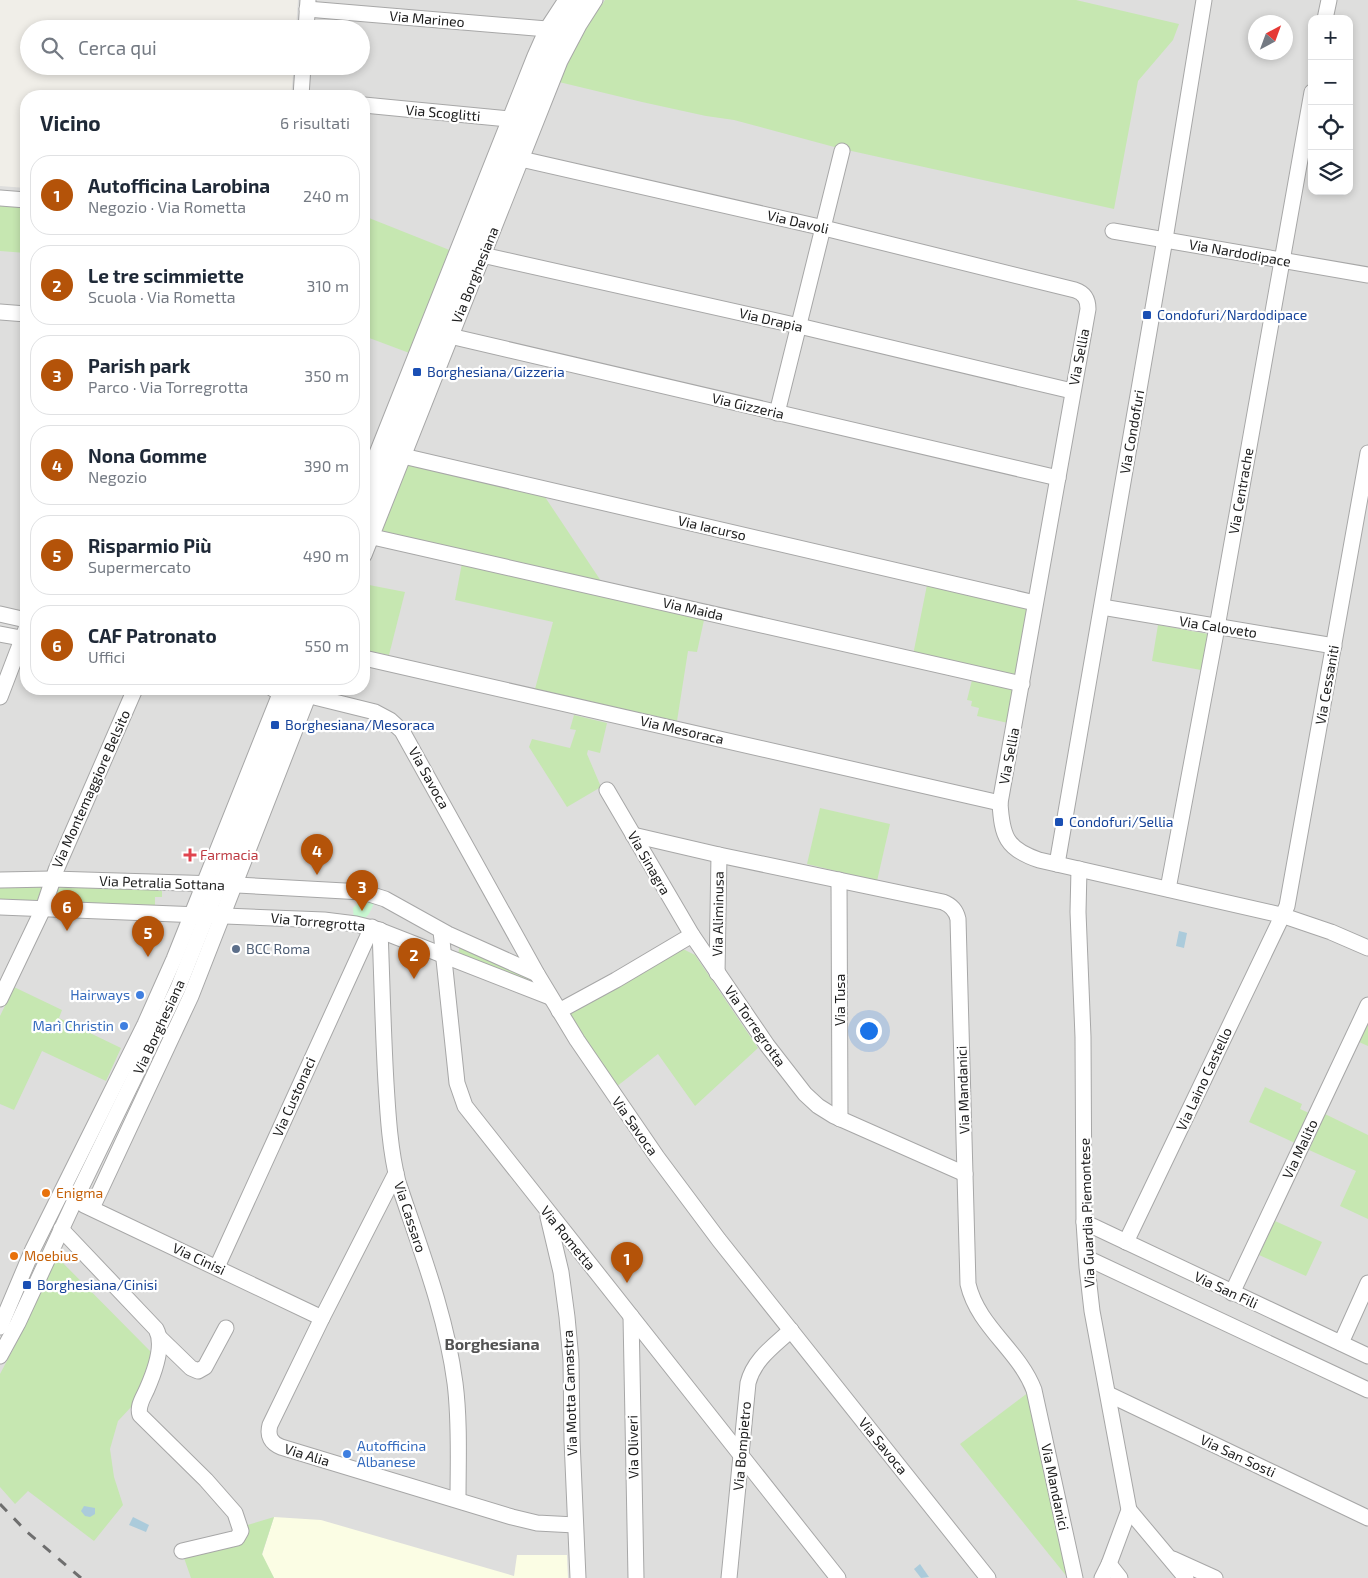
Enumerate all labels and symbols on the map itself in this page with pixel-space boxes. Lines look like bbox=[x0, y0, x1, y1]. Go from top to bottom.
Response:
street label: Via Marineo bbox=[389, 7, 465, 30]
north arrow bbox=[1248, 15, 1293, 60]
street label: Via Scoglitti bbox=[405, 101, 481, 124]
street label: Via Davoli bbox=[766, 206, 831, 237]
street label: Via Borghesiana bbox=[447, 224, 502, 326]
street label: Via Nardodipace bbox=[1188, 235, 1292, 270]
street label: Via Drapia bbox=[738, 304, 805, 335]
place label: Condofuri/Nardodipace bbox=[1157, 306, 1307, 323]
marker: Condofuri/Nardodipace bbox=[1141, 309, 1153, 321]
street label: Via Sellia bbox=[1065, 327, 1092, 387]
place label: Borghesiana/Gizzeria bbox=[427, 363, 565, 380]
marker: Borghesiana/Gizzeria bbox=[411, 366, 423, 378]
street label: Via Condofuri bbox=[1116, 388, 1147, 475]
street label: Via Gizzeria bbox=[710, 389, 786, 422]
street label: Via Centrache bbox=[1225, 446, 1256, 536]
street label: Via Iacurso bbox=[676, 511, 748, 544]
street label: Via Maida bbox=[661, 593, 725, 624]
street label: Via Caloveto bbox=[1178, 612, 1258, 641]
street label: Via Cessaniti bbox=[1311, 644, 1342, 726]
street label: Via Montemaggiore Belsito bbox=[48, 707, 133, 871]
street label: Via Mesoraca bbox=[639, 712, 726, 747]
place label: Borghesiana/Mesoraca bbox=[285, 716, 435, 733]
marker: Borghesiana/Mesoraca bbox=[269, 719, 281, 731]
street label: Via Sellia bbox=[995, 726, 1022, 786]
street label: Via Savoca bbox=[405, 744, 453, 812]
place label: Condofuri/Sellia bbox=[1069, 813, 1174, 830]
marker: Condofuri/Sellia bbox=[1053, 816, 1065, 828]
street label: Via Sinagra bbox=[624, 828, 675, 898]
pin: 4 bbox=[301, 834, 333, 875]
place label: Farmacia bbox=[200, 846, 258, 863]
marker: Farmacia bbox=[184, 849, 196, 861]
pin: 3 bbox=[346, 870, 378, 911]
street label: Via Aliminusa bbox=[708, 871, 727, 957]
street label: Via Petralia Sottana bbox=[99, 872, 225, 893]
pin: 6 bbox=[51, 890, 83, 931]
street label: Via Torregrotta bbox=[270, 909, 366, 934]
pin: 5 bbox=[132, 916, 164, 957]
pin: 2 bbox=[398, 938, 430, 979]
place label: BCC Roma bbox=[246, 940, 310, 957]
marker: BCC Roma bbox=[230, 943, 242, 955]
street label: Via Tusa bbox=[831, 974, 848, 1026]
street label: Via Borghesiana bbox=[129, 977, 188, 1077]
street label: Via Torregrotta bbox=[721, 982, 790, 1070]
place label: Hairways bbox=[70, 986, 130, 1003]
marker: Hairways bbox=[134, 989, 146, 1001]
place label: Marì Christin bbox=[33, 1017, 114, 1034]
your location bbox=[856, 1018, 882, 1044]
marker: Marì Christin bbox=[118, 1020, 130, 1032]
street label: Via Laino Castello bbox=[1172, 1024, 1235, 1133]
street label: Via Mandanici bbox=[952, 1045, 973, 1135]
street label: Via Custonaci bbox=[268, 1054, 319, 1139]
street label: Via Savoca bbox=[609, 1093, 662, 1159]
street label: Via Malito bbox=[1278, 1116, 1321, 1181]
street label: Via Guardia Piemontese bbox=[1075, 1138, 1098, 1288]
street label: Via Cassaro bbox=[391, 1179, 430, 1255]
place label: Enigma bbox=[56, 1184, 103, 1201]
marker: Enigma bbox=[40, 1187, 52, 1199]
street label: Via Rometta bbox=[537, 1202, 599, 1273]
street label: Via Cinisi bbox=[170, 1239, 228, 1278]
pin: 1 bbox=[611, 1242, 643, 1283]
place label: Moebius bbox=[24, 1247, 78, 1264]
marker: Moebius bbox=[8, 1250, 20, 1262]
street label: Via San Fili bbox=[1192, 1267, 1261, 1312]
place label: Borghesiana/Cinisi bbox=[37, 1276, 157, 1293]
marker: Borghesiana/Cinisi bbox=[21, 1279, 33, 1291]
street label: Via Motta Camastra bbox=[559, 1330, 580, 1456]
district label: Borghesiana bbox=[444, 1334, 540, 1353]
street label: Via Bompietro bbox=[729, 1401, 754, 1491]
street label: Via Savoca bbox=[855, 1414, 911, 1478]
street label: Via Oliveri bbox=[623, 1415, 642, 1479]
street label: Via San Sosti bbox=[1198, 1431, 1279, 1480]
place label: Autofficina Albanese bbox=[357, 1437, 426, 1470]
street label: Via Alia bbox=[282, 1440, 332, 1469]
street label: Via Mandanici bbox=[1038, 1442, 1073, 1532]
marker: Autofficina Albanese bbox=[341, 1448, 353, 1460]

